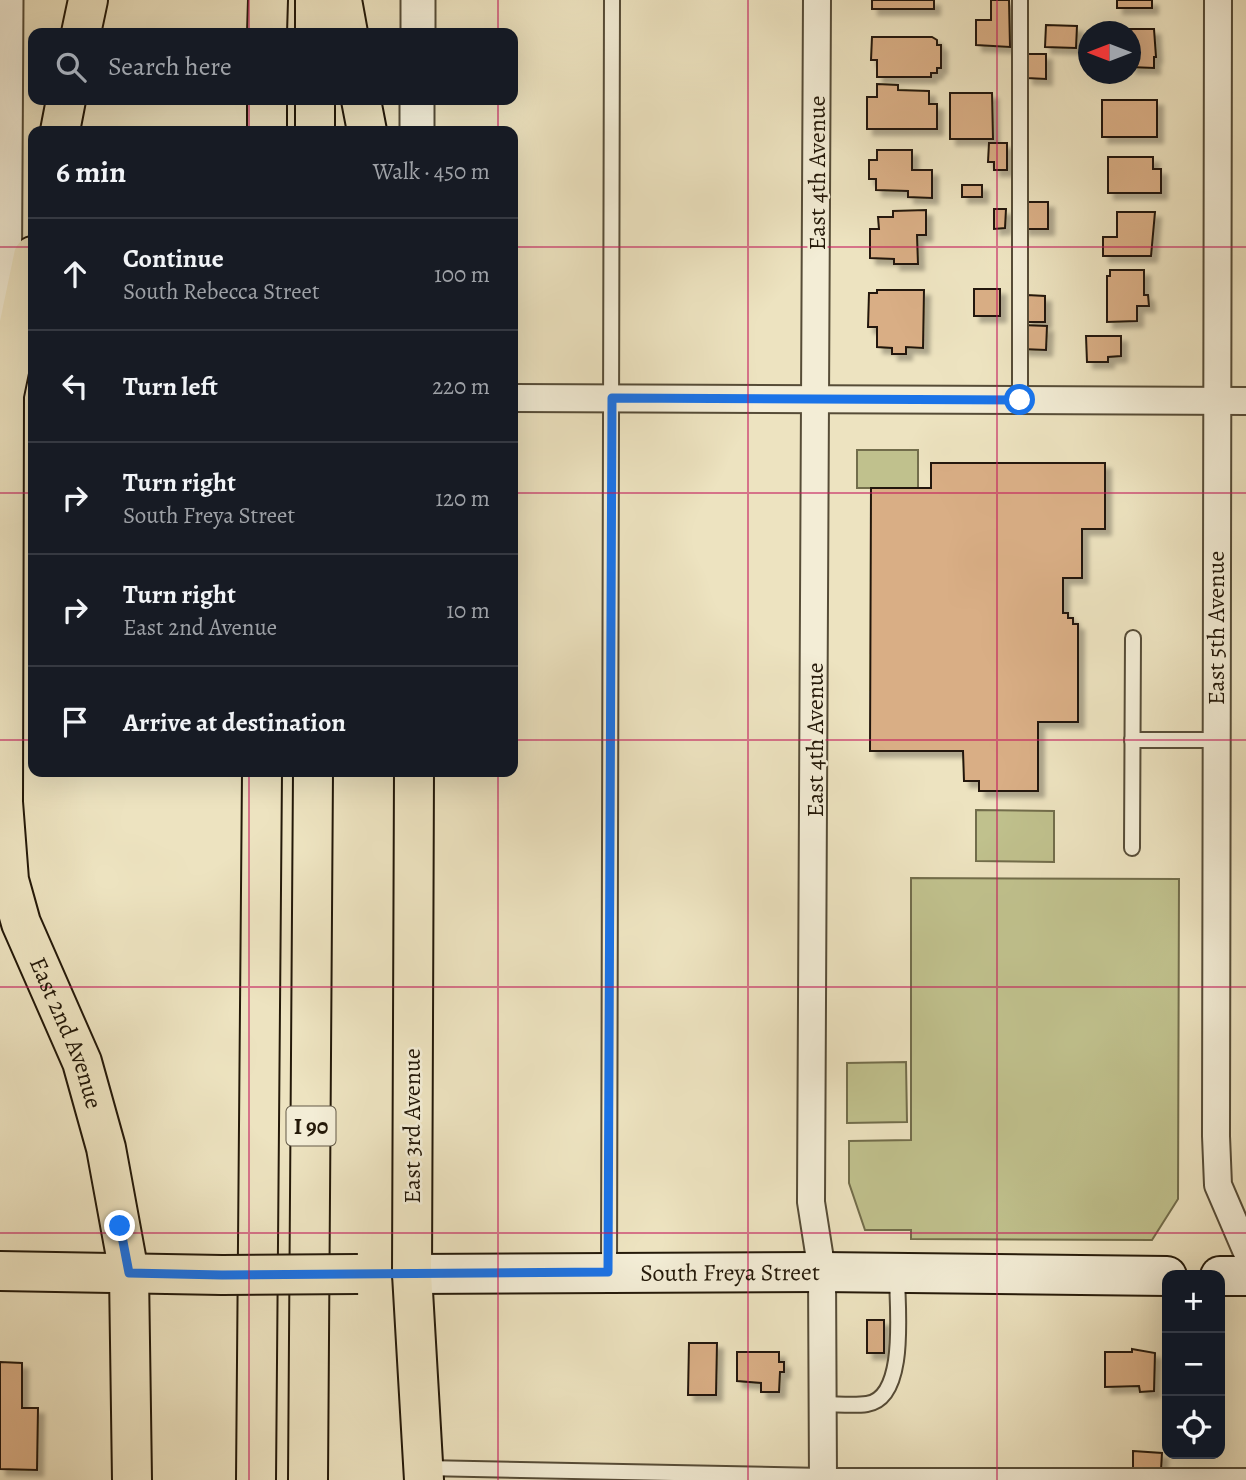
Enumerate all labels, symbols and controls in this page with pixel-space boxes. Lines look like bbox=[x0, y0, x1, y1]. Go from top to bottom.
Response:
north arrow bbox=[1078, 21, 1141, 84]
search box bbox=[28, 28, 518, 105]
icon: search bbox=[52, 48, 90, 86]
text: Search here bbox=[108, 49, 232, 84]
street label: East 4th Avenue bbox=[801, 95, 833, 251]
text: 6 min bbox=[56, 152, 126, 192]
text: Walk · 450 m bbox=[373, 156, 490, 187]
text: Continue bbox=[123, 241, 224, 276]
icon: ahead bbox=[56, 255, 94, 293]
text: 100 m bbox=[434, 259, 490, 290]
text: South Rebecca Street bbox=[123, 276, 319, 307]
icon: left bbox=[56, 367, 94, 405]
text: Turn left bbox=[123, 369, 218, 404]
text: 220 m bbox=[432, 371, 490, 402]
route start bbox=[1004, 384, 1035, 415]
text: Turn right bbox=[123, 465, 236, 500]
icon: right bbox=[56, 479, 94, 517]
text: 120 m bbox=[435, 483, 490, 514]
text: South Freya Street bbox=[123, 500, 295, 531]
street label: East 5th Avenue bbox=[1200, 551, 1232, 705]
text: Turn right bbox=[123, 577, 236, 612]
icon: right bbox=[56, 591, 94, 629]
text: 10 m bbox=[446, 595, 490, 626]
text: East 2nd Avenue bbox=[123, 612, 277, 643]
street label: East 4th Avenue bbox=[799, 662, 831, 818]
icon: arrive bbox=[56, 703, 94, 741]
text: Arrive at destination bbox=[123, 705, 346, 740]
street label: East 2nd Avenue bbox=[22, 952, 110, 1112]
street label: East 3rd Avenue bbox=[396, 1048, 428, 1204]
road number: I 90 bbox=[286, 1106, 336, 1146]
route end bbox=[104, 1210, 135, 1241]
street label: South Freya Street bbox=[640, 1256, 820, 1289]
map controls bbox=[1162, 1270, 1225, 1459]
button: + bbox=[1162, 1270, 1225, 1333]
button: − bbox=[1162, 1333, 1225, 1396]
button: locate bbox=[1162, 1396, 1225, 1459]

